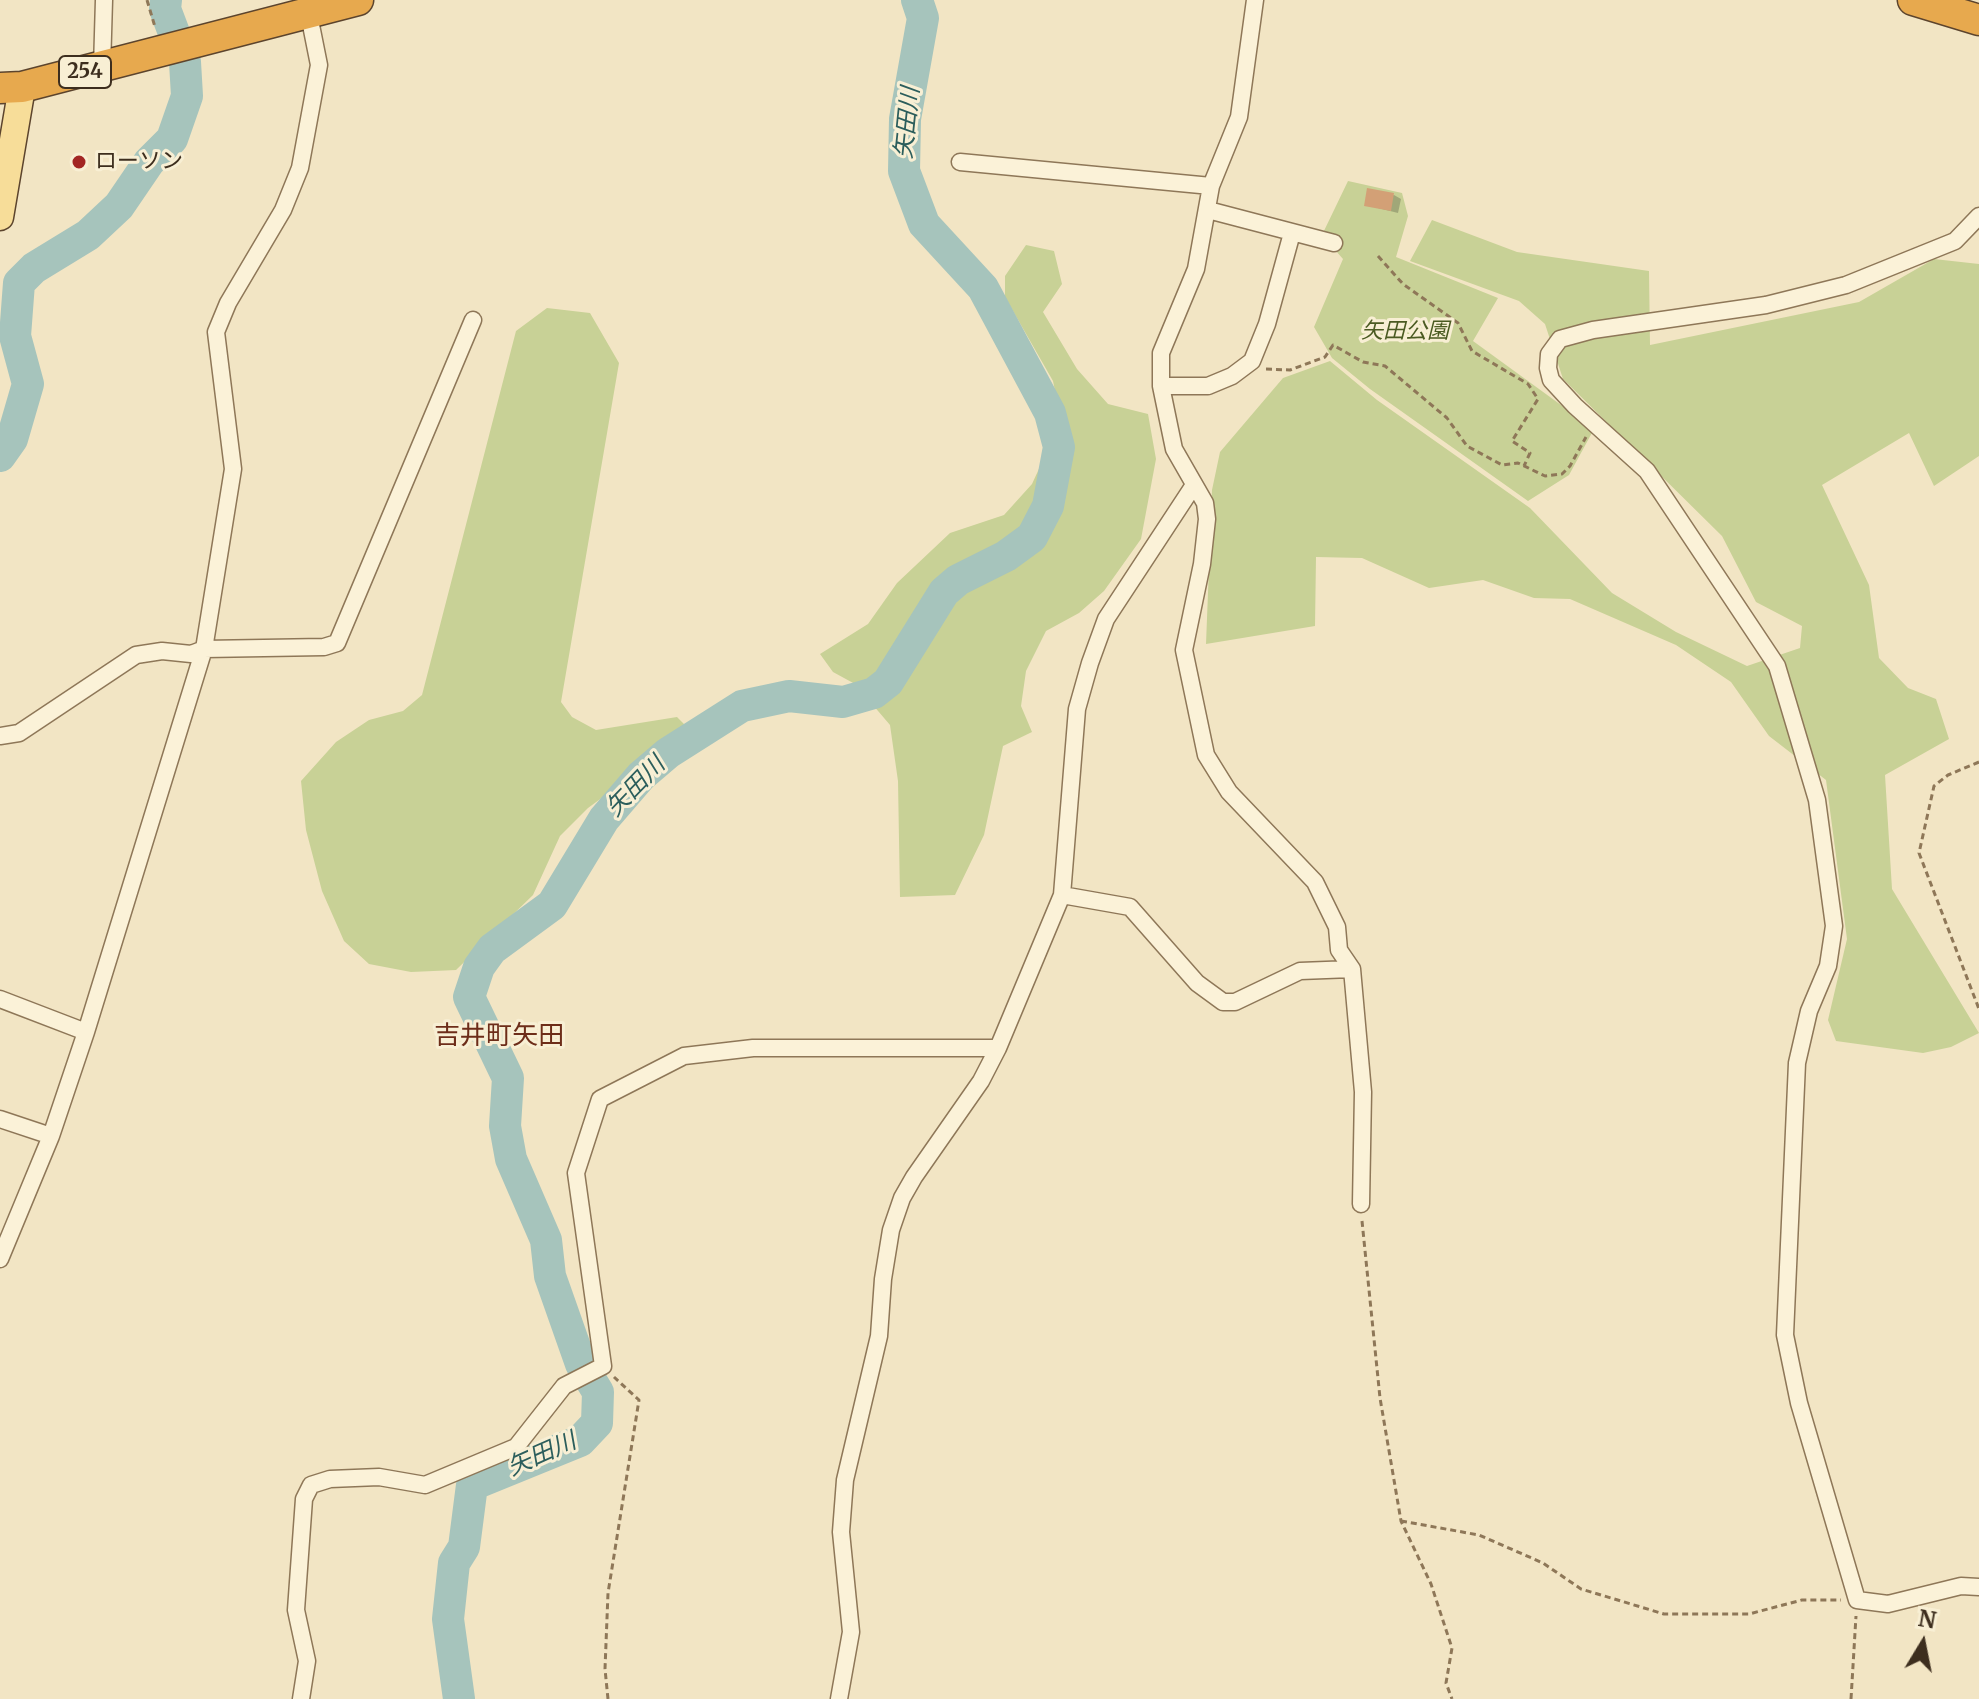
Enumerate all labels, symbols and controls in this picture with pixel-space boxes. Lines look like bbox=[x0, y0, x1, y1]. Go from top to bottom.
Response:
road number: 254 bbox=[59, 56, 111, 88]
water label: 矢田川 bbox=[890, 86, 926, 160]
place label: ローソン bbox=[95, 149, 183, 175]
marker: ローソン bbox=[70, 153, 88, 171]
park label: 矢田公園 bbox=[1361, 319, 1449, 345]
water label: 矢田川 bbox=[601, 751, 671, 823]
district label: 吉井町矢田 bbox=[434, 1021, 564, 1053]
water label: 矢田川 bbox=[503, 1427, 581, 1483]
north arrow bbox=[1883, 1603, 1963, 1683]
text: N bbox=[1916, 1604, 1938, 1635]

